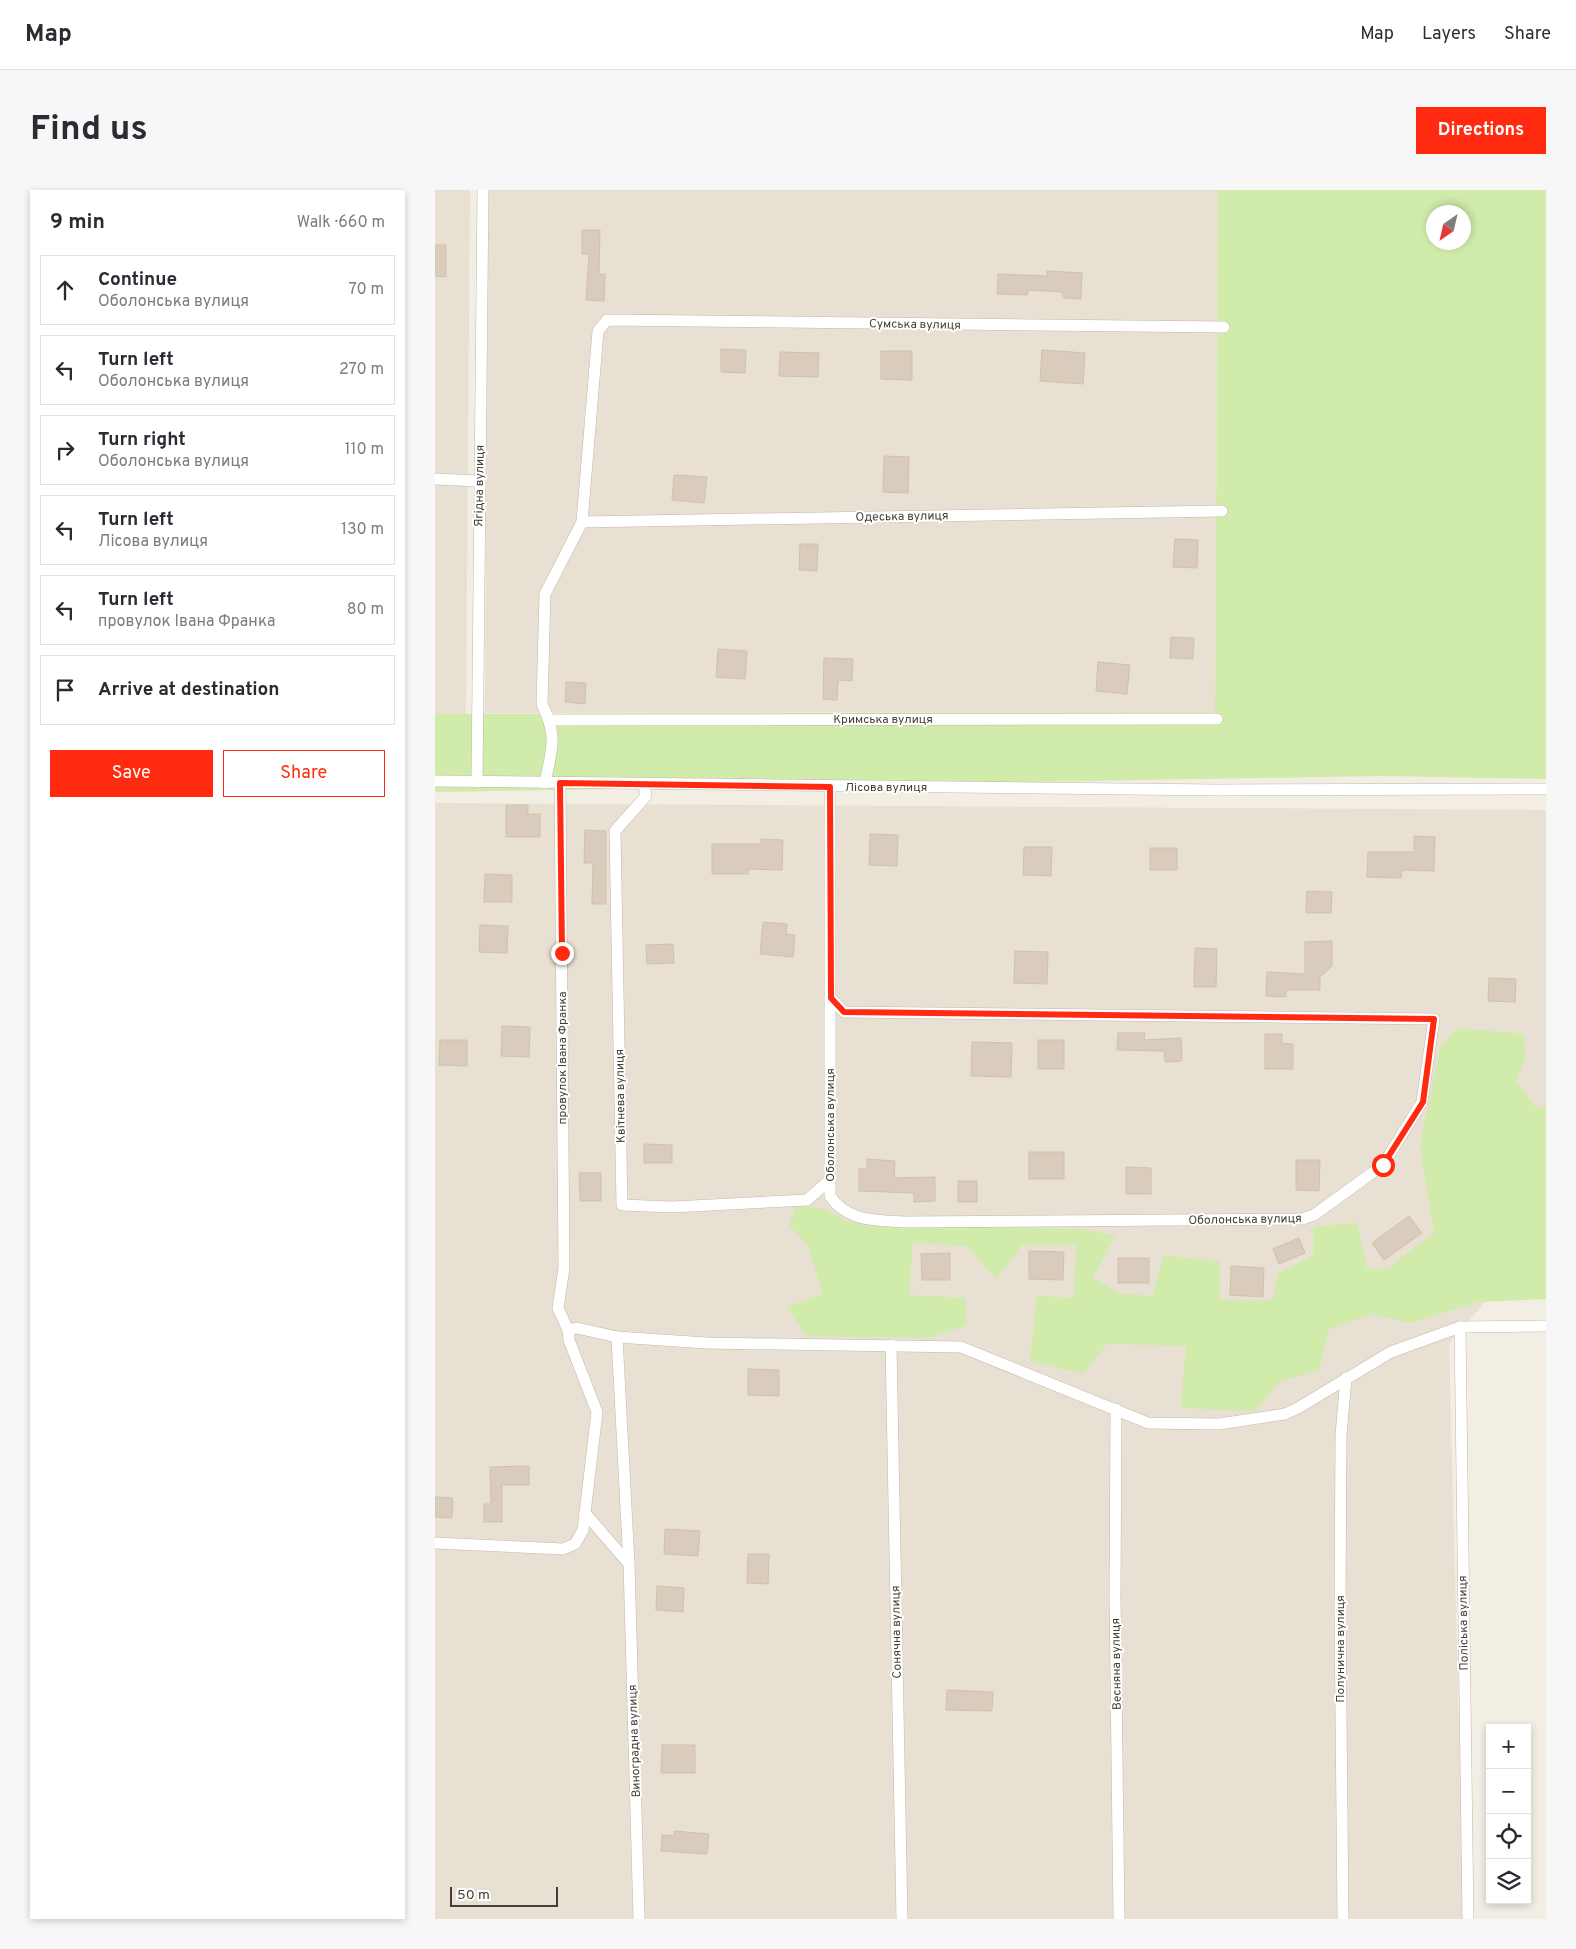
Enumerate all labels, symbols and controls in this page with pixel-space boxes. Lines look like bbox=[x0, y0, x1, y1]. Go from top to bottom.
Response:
text: Map bbox=[25, 20, 72, 50]
text: Map bbox=[1360, 23, 1394, 46]
text: Layers bbox=[1422, 23, 1476, 46]
text: Share bbox=[1504, 23, 1551, 46]
button: Directions bbox=[1416, 107, 1546, 154]
text: Find us bbox=[30, 108, 148, 152]
north arrow bbox=[1426, 205, 1471, 250]
text: 9 min bbox=[50, 209, 105, 236]
text: Walk · 660 m bbox=[297, 213, 385, 233]
text: Continue bbox=[98, 268, 177, 292]
icon: ahead bbox=[51, 276, 79, 304]
text: 70 m bbox=[349, 280, 384, 300]
text: Оболонська вулиця bbox=[98, 292, 249, 312]
street label: Сумська вулиця bbox=[869, 316, 961, 334]
text: Turn left bbox=[98, 348, 174, 372]
icon: left bbox=[51, 356, 79, 384]
text: 270 m bbox=[339, 360, 384, 380]
text: Оболонська вулиця bbox=[98, 372, 249, 392]
text: Turn right bbox=[98, 428, 186, 452]
icon: right bbox=[51, 436, 79, 464]
text: 110 m bbox=[344, 440, 384, 460]
street label: Ягідна вулиця bbox=[471, 445, 489, 527]
text: Оболонська вулиця bbox=[98, 452, 249, 472]
text: Turn left bbox=[98, 508, 174, 532]
street label: Одеська вулиця bbox=[855, 508, 949, 526]
icon: left bbox=[51, 516, 79, 544]
text: 130 m bbox=[341, 520, 384, 540]
text: Лісова вулиця bbox=[98, 532, 208, 552]
text: Turn left bbox=[98, 588, 174, 612]
icon: left bbox=[51, 596, 79, 624]
text: 80 m bbox=[347, 600, 384, 620]
text: провулок Івана Франка bbox=[98, 612, 275, 632]
icon: arrive bbox=[51, 676, 79, 704]
text: Arrive at destination bbox=[98, 678, 279, 702]
street label: Кримська вулиця bbox=[833, 712, 933, 728]
button: Save bbox=[50, 750, 213, 797]
button: Share bbox=[223, 750, 385, 797]
street label: Лісова вулиця bbox=[845, 780, 927, 796]
route end bbox=[551, 942, 574, 965]
street label: провулок Івана Франка bbox=[555, 991, 571, 1125]
street label: Квітнева вулиця bbox=[612, 1049, 630, 1143]
street label: Оболонська вулиця bbox=[823, 1068, 839, 1182]
route start bbox=[1372, 1154, 1395, 1177]
street label: Оболонська вулиця bbox=[1188, 1211, 1302, 1229]
street label: Поліська вулиця bbox=[1455, 1575, 1473, 1671]
street label: Сонячна вулиця bbox=[888, 1585, 906, 1679]
street label: Полунична вулиця bbox=[1333, 1595, 1349, 1703]
street label: Весняна вулиця bbox=[1108, 1618, 1126, 1710]
street label: Виноградна вулиця bbox=[625, 1684, 645, 1798]
map controls bbox=[1486, 1724, 1531, 1904]
button: + bbox=[1486, 1724, 1531, 1769]
button: − bbox=[1486, 1769, 1531, 1814]
button: locate bbox=[1486, 1814, 1531, 1859]
button: layers bbox=[1486, 1859, 1531, 1904]
scale bar bbox=[450, 1884, 557, 1907]
text: 50 m bbox=[457, 1887, 490, 1904]

